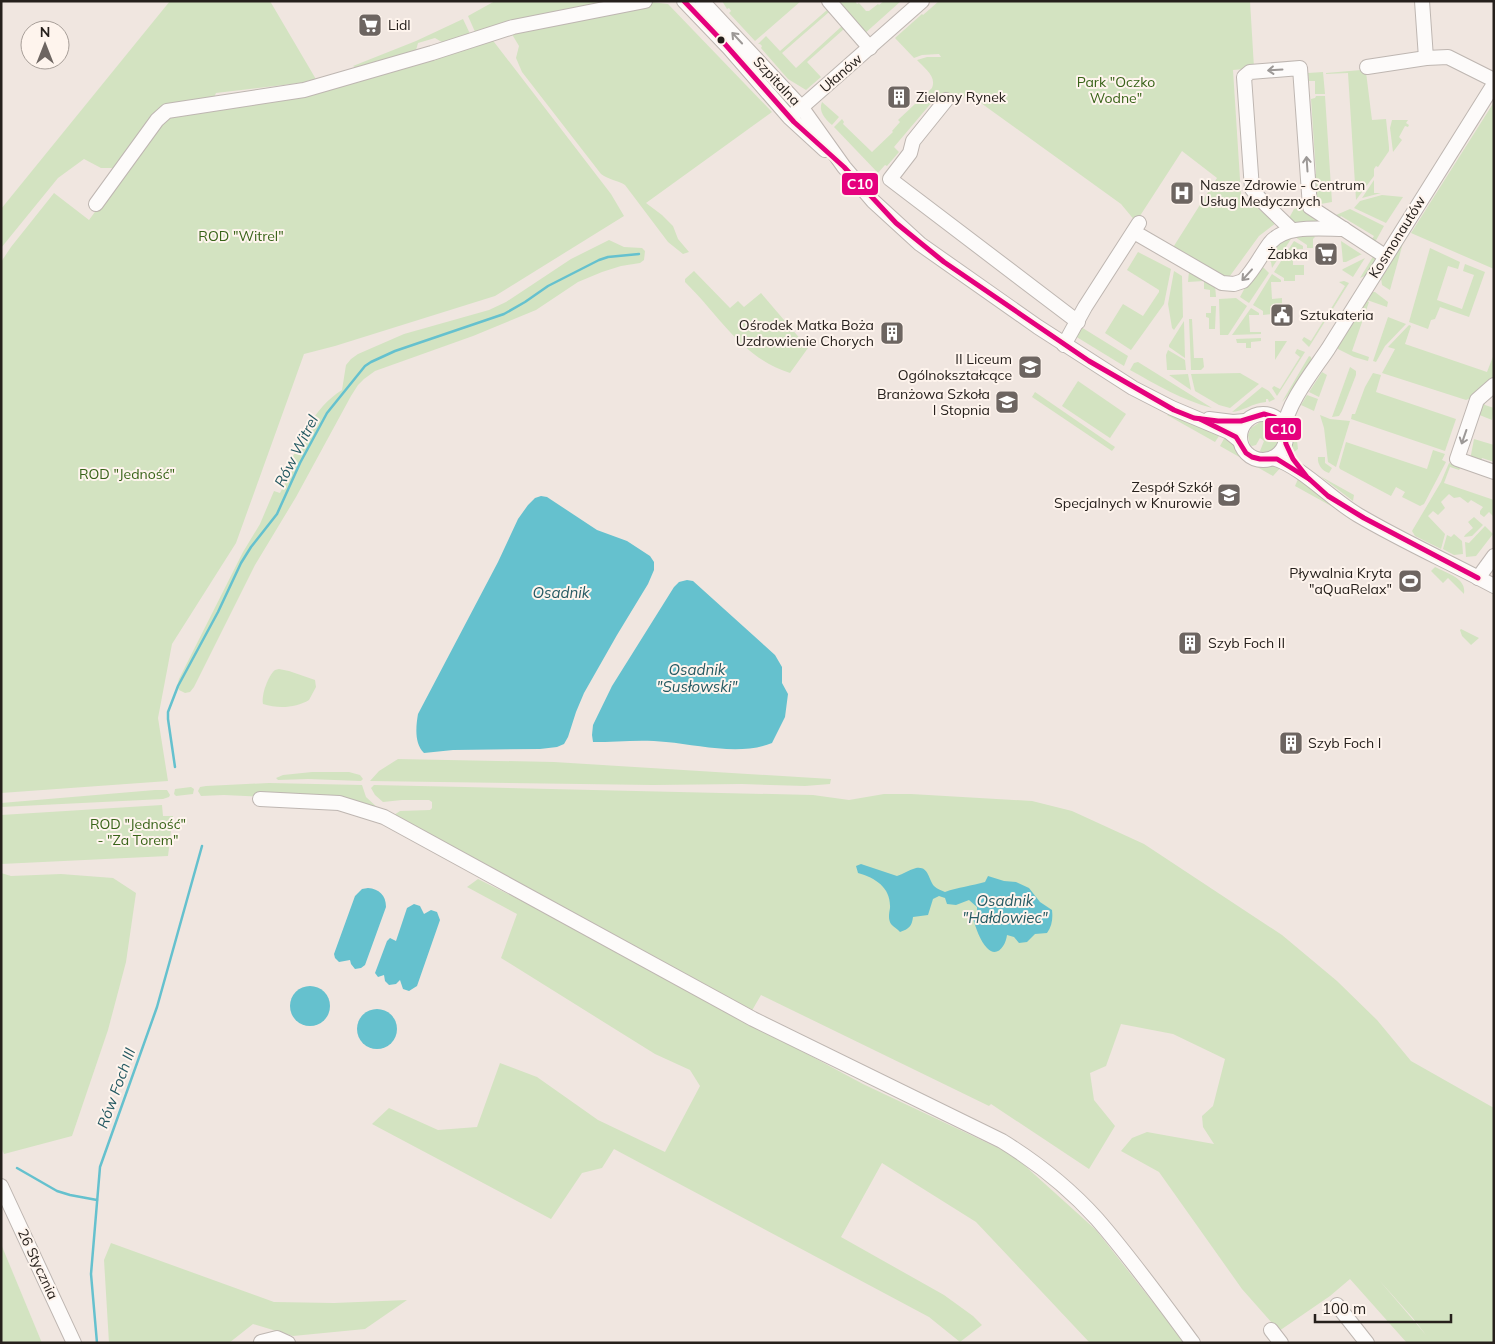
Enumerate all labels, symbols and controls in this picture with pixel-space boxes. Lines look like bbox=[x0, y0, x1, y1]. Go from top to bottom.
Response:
supermarket icon: Lidl bbox=[357, 12, 383, 38]
place label: Lidl bbox=[388, 16, 411, 34]
north arrow bbox=[20, 20, 70, 70]
text: N bbox=[40, 23, 50, 41]
one-way arrow bbox=[731, 32, 743, 45]
unlabelled marker bbox=[716, 35, 726, 45]
street label: Ułanów bbox=[816, 50, 866, 96]
street label: Szpitalna bbox=[750, 53, 804, 109]
one-way arrow bbox=[1267, 65, 1283, 74]
park label: Park "Oczko Wodne" bbox=[1077, 73, 1155, 107]
building icon: Zielony Rynek bbox=[886, 84, 912, 110]
place label: Zielony Rynek bbox=[916, 88, 1007, 106]
one-way arrow bbox=[1302, 156, 1311, 172]
line badge: C10 bbox=[841, 172, 879, 196]
text: C10 bbox=[847, 175, 873, 193]
place label: Nasze Zdrowie - Centrum Usług Medycznych bbox=[1200, 176, 1365, 210]
hospital icon: Nasze Zdrowie - Centrum Usług Medycznych bbox=[1169, 180, 1195, 206]
street label: Kosmonautów bbox=[1365, 193, 1429, 281]
park label: ROD "Witrel" bbox=[198, 227, 284, 245]
supermarket icon: Żabka bbox=[1313, 241, 1339, 267]
place label: Żabka bbox=[1267, 245, 1308, 263]
one-way arrow bbox=[1241, 269, 1252, 282]
public building icon: Sztukateria bbox=[1269, 302, 1295, 328]
place label: Sztukateria bbox=[1300, 306, 1374, 324]
place label: Ośrodek Matka Boża Uzdrowienie Chorych bbox=[736, 316, 874, 350]
building icon: Ośrodek Matka Boża Uzdrowienie Chorych bbox=[879, 320, 905, 346]
place label: II Liceum Ogólnokształcące bbox=[898, 350, 1012, 384]
school or university icon: II Liceum Ogólnokształcące bbox=[1017, 354, 1043, 380]
place label: Branżowa Szkoła I Stopnia bbox=[877, 385, 990, 419]
school or university icon: Branżowa Szkoła I Stopnia bbox=[994, 389, 1020, 415]
water label: Rów Witrel bbox=[270, 411, 322, 490]
line badge: C10 bbox=[1264, 417, 1302, 441]
text: C10 bbox=[1270, 420, 1296, 438]
one-way arrow bbox=[1459, 429, 1469, 445]
park label: ROD "Jedność" bbox=[79, 465, 175, 483]
place label: Zespół Szkół Specjalnych w Knurowie bbox=[1054, 478, 1213, 512]
school or university icon: Zespół Szkół Specjalnych w Knurowie bbox=[1216, 482, 1242, 508]
place label: Pływalnia Kryta "aQuaRelax" bbox=[1289, 564, 1392, 598]
sports icon: Pływalnia Kryta "aQuaRelax" bbox=[1397, 568, 1423, 594]
water label: Osadnik bbox=[532, 583, 591, 602]
building icon: Szyb Foch II bbox=[1177, 630, 1203, 656]
place label: Szyb Foch II bbox=[1208, 634, 1285, 652]
water label: Osadnik "Susłowski" bbox=[657, 660, 739, 696]
building icon: Szyb Foch I bbox=[1278, 730, 1304, 756]
place label: Szyb Foch I bbox=[1308, 734, 1381, 752]
park label: ROD "Jedność" - "Za Torem" bbox=[90, 815, 186, 849]
water label: Osadnik "Hałdowiec" bbox=[962, 891, 1049, 927]
water label: Rów Foch III bbox=[93, 1045, 139, 1131]
street label: 26 Stycznia bbox=[14, 1226, 62, 1302]
scale bar bbox=[1315, 1292, 1451, 1324]
text: 100 m bbox=[1322, 1299, 1366, 1318]

